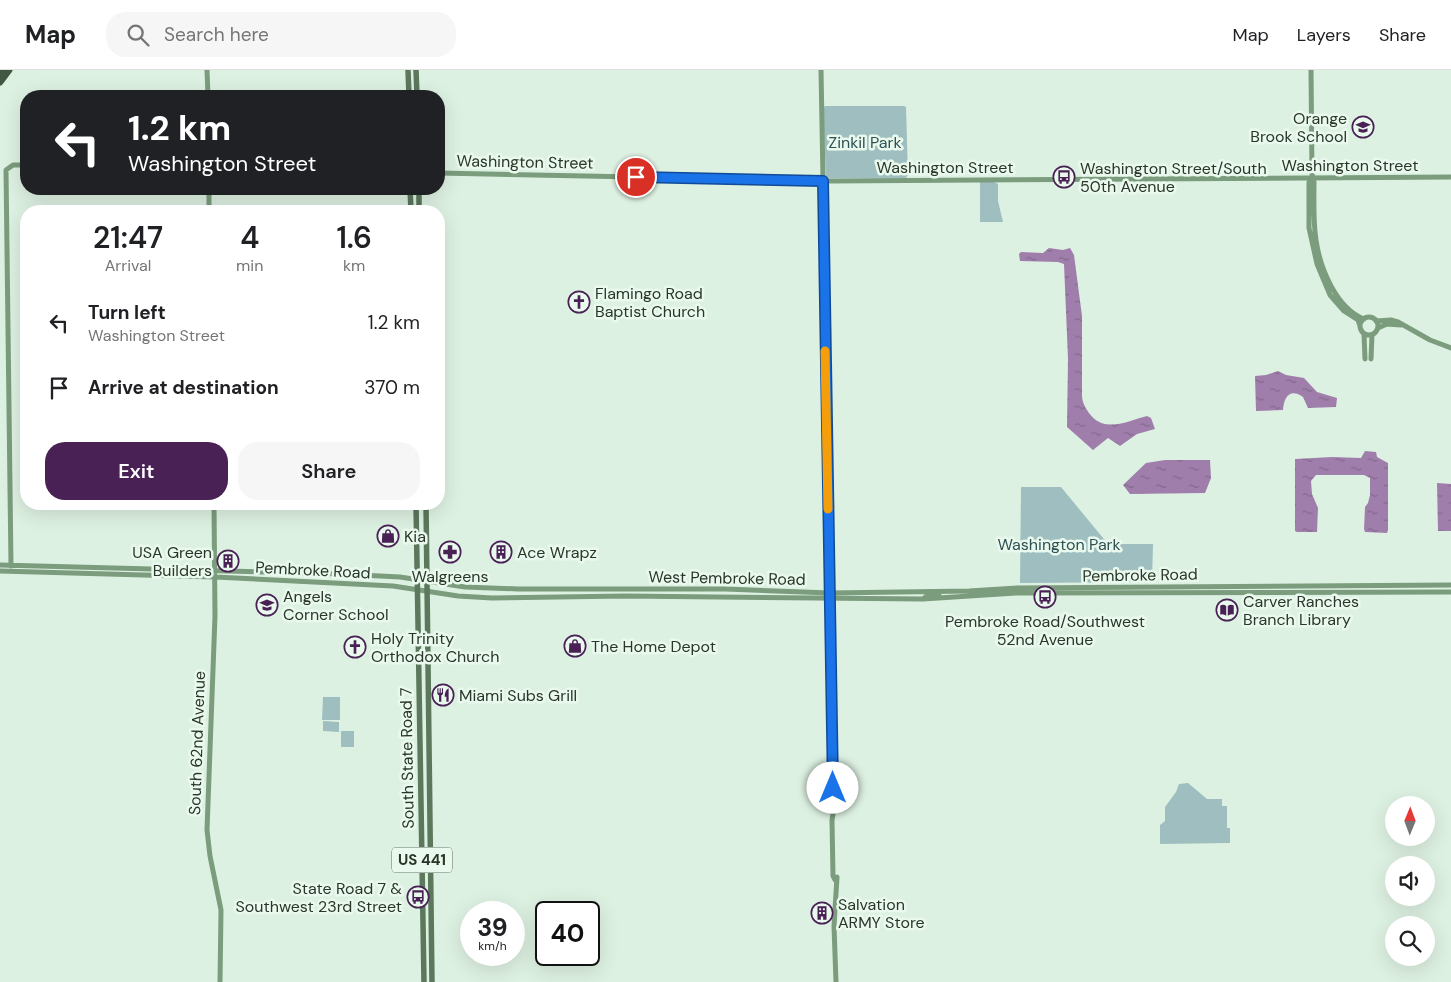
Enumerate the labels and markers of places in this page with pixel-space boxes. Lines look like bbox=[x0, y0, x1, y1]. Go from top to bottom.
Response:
place label: Orange Brook School bbox=[1250, 108, 1347, 147]
school or university icon: Orange Brook School bbox=[1351, 115, 1375, 139]
pin bbox=[615, 156, 657, 198]
place label: Washington Street/South 50th Avenue bbox=[1080, 158, 1267, 197]
bus stop icon: Washington Street/South 50th Avenue bbox=[1052, 165, 1076, 189]
place label: Flamingo Road Baptist Church bbox=[595, 283, 705, 322]
church icon: Flamingo Road Baptist Church bbox=[567, 290, 591, 314]
shop icon: Kia bbox=[376, 524, 400, 548]
place label: Kia bbox=[404, 526, 426, 547]
pharmacy icon: Walgreens bbox=[438, 540, 462, 564]
building icon: Ace Wrapz bbox=[489, 540, 513, 564]
place label: USA Green Builders bbox=[132, 542, 212, 581]
place label: Ace Wrapz bbox=[517, 542, 597, 563]
building icon: USA Green Builders bbox=[216, 549, 240, 573]
place label: Walgreens bbox=[412, 566, 488, 587]
bus stop icon: Pembroke Road/Southwest 52nd Avenue bbox=[1033, 585, 1057, 609]
place label: Angels Corner School bbox=[283, 586, 389, 625]
place label: Carver Ranches Branch Library bbox=[1243, 591, 1359, 630]
school or university icon: Angels Corner School bbox=[255, 593, 279, 617]
library icon: Carver Ranches Branch Library bbox=[1215, 598, 1239, 622]
place label: Pembroke Road/Southwest 52nd Avenue bbox=[945, 611, 1145, 650]
place label: Holy Trinity Orthodox Church bbox=[371, 628, 499, 667]
shop icon: The Home Depot bbox=[563, 634, 587, 658]
church icon: Holy Trinity Orthodox Church bbox=[343, 635, 367, 659]
place label: The Home Depot bbox=[591, 636, 716, 657]
restaurant icon: Miami Subs Grill bbox=[431, 683, 455, 707]
place label: Miami Subs Grill bbox=[459, 685, 577, 706]
place label: State Road 7 & Southwest 23rd Street bbox=[235, 878, 402, 917]
bus stop icon: State Road 7 & Southwest 23rd Street bbox=[406, 885, 430, 909]
place label: Salvation ARMY Store bbox=[838, 894, 925, 933]
building icon: Salvation ARMY Store bbox=[810, 901, 834, 925]

